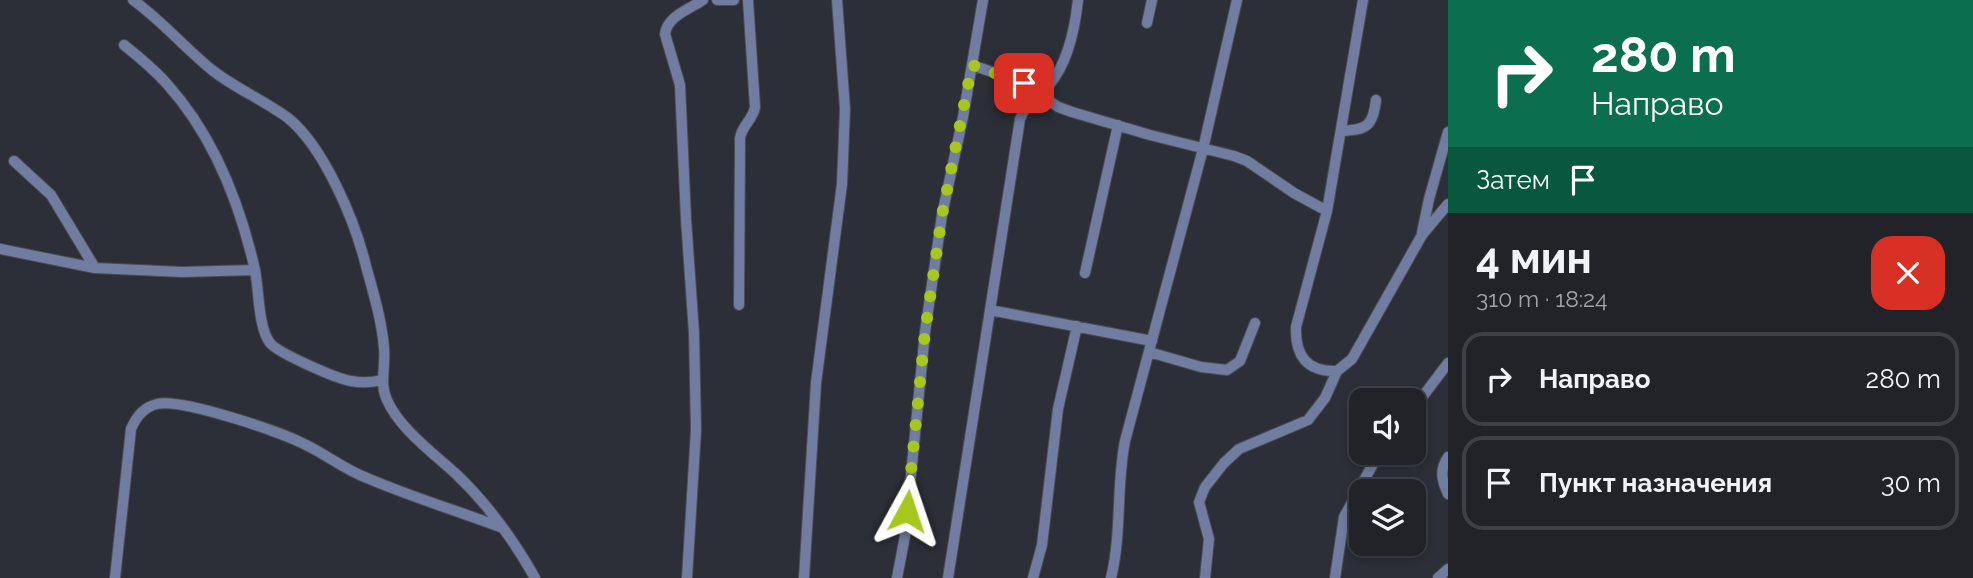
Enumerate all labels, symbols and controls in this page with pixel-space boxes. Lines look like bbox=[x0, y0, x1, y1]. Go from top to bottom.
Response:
text: 280 m bbox=[1591, 26, 1736, 83]
icon: right bbox=[1476, 28, 1567, 119]
pin bbox=[994, 53, 1054, 113]
icon: arrive bbox=[1005, 64, 1043, 102]
text: Направо bbox=[1591, 85, 1723, 122]
icon: arrive bbox=[1564, 161, 1602, 199]
text: Затем bbox=[1476, 165, 1550, 195]
text: 4 мин bbox=[1476, 234, 1592, 283]
button: close bbox=[1871, 236, 1945, 310]
text: 310 m · 18:24 bbox=[1476, 285, 1608, 312]
icon: right bbox=[1480, 360, 1518, 398]
text: Направо bbox=[1539, 364, 1650, 394]
text: 280 m bbox=[1866, 364, 1941, 394]
map controls bbox=[1349, 388, 1426, 556]
button: sound bbox=[1349, 388, 1426, 465]
icon: arrive bbox=[1480, 464, 1518, 502]
text: Пункт назначения bbox=[1539, 468, 1772, 498]
text: 30 m bbox=[1881, 468, 1941, 498]
position arrow bbox=[870, 474, 944, 548]
button: layers bbox=[1349, 479, 1426, 556]

